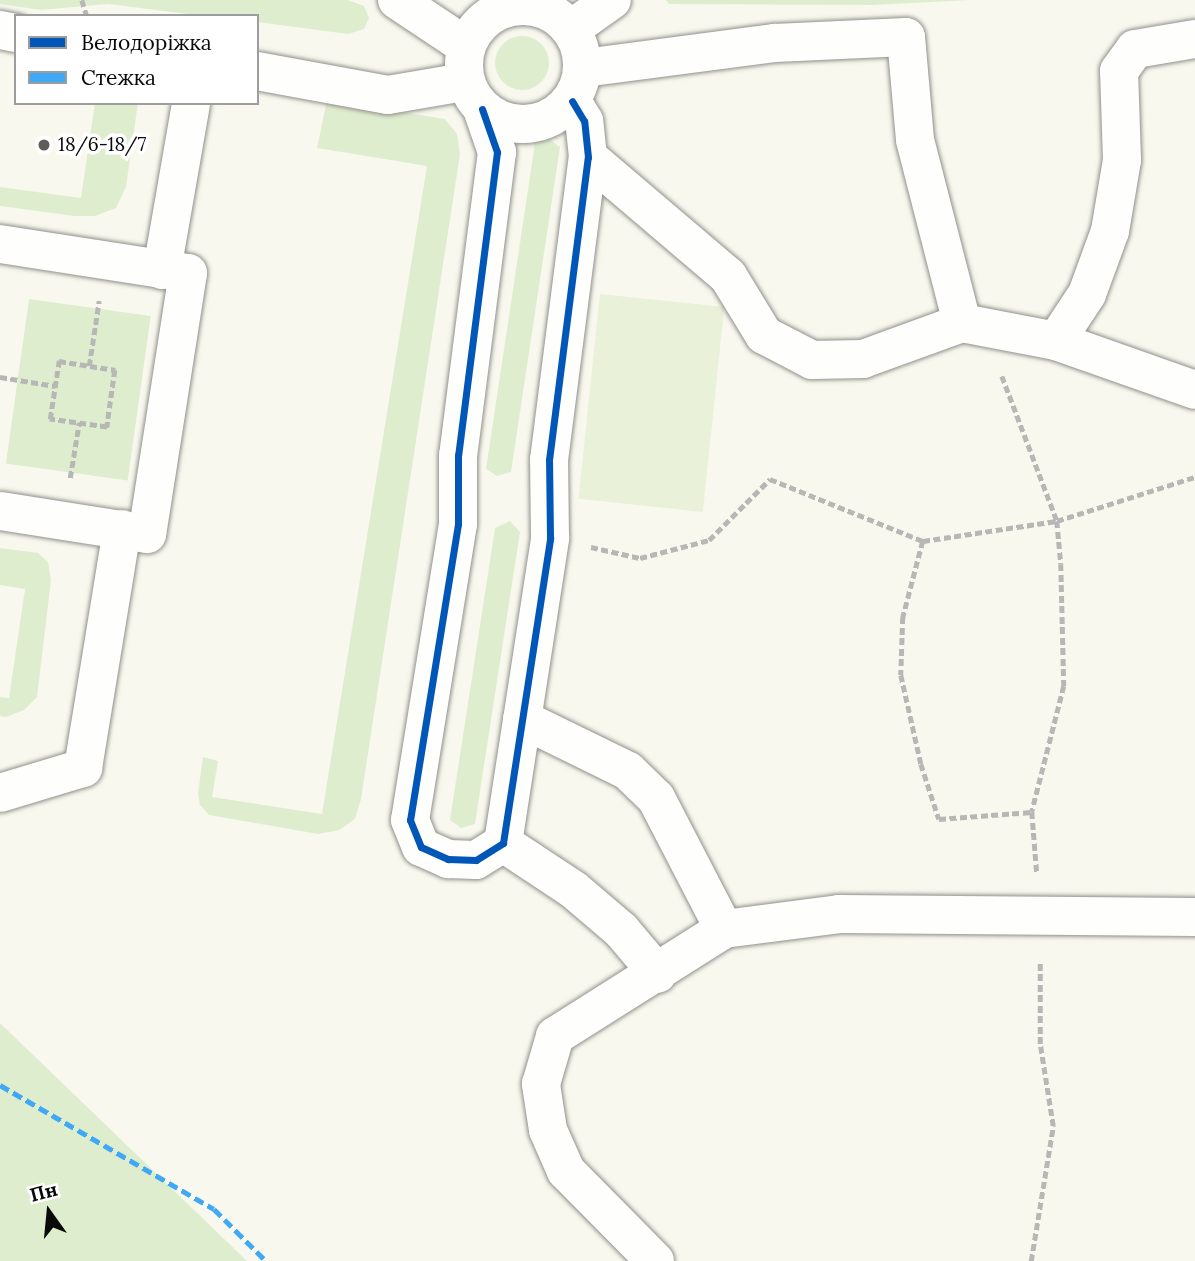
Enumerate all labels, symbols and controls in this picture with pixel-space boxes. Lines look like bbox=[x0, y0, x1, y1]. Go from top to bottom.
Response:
legend bbox=[14, 14, 259, 105]
text: Велодоріжка bbox=[81, 29, 212, 56]
text: Стежка bbox=[81, 64, 156, 91]
place label: 18/6-18/7 bbox=[58, 134, 146, 156]
marker: 18/6-18/7 bbox=[36, 137, 52, 153]
north arrow bbox=[14, 1177, 84, 1247]
text: Пн bbox=[27, 1177, 60, 1207]

